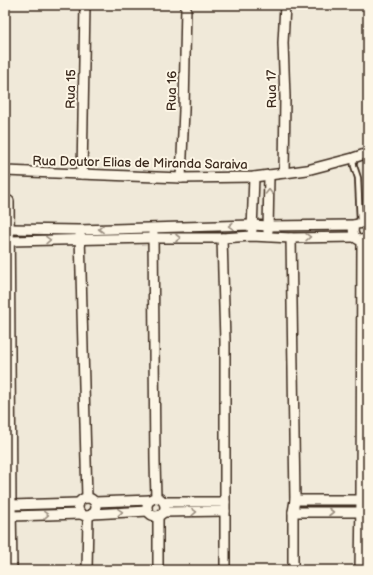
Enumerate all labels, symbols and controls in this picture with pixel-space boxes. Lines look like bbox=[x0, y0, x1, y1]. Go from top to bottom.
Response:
street label: Rua 15 bbox=[63, 69, 79, 109]
street label: Rua 17 bbox=[264, 69, 280, 109]
street label: Rua 16 bbox=[164, 71, 180, 111]
street label: Rua Doutor Elias de Miranda Saraiva bbox=[32, 153, 248, 173]
one-way arrow bbox=[265, 189, 273, 195]
one-way arrow bbox=[228, 222, 234, 230]
one-way arrow bbox=[98, 225, 104, 233]
one-way arrow bbox=[305, 233, 311, 241]
one-way arrow bbox=[175, 234, 181, 242]
one-way arrow bbox=[45, 236, 51, 244]
one-way arrow bbox=[191, 507, 197, 516]
one-way arrow bbox=[117, 508, 123, 517]
one-way arrow bbox=[328, 508, 334, 516]
one-way arrow bbox=[43, 511, 49, 519]

